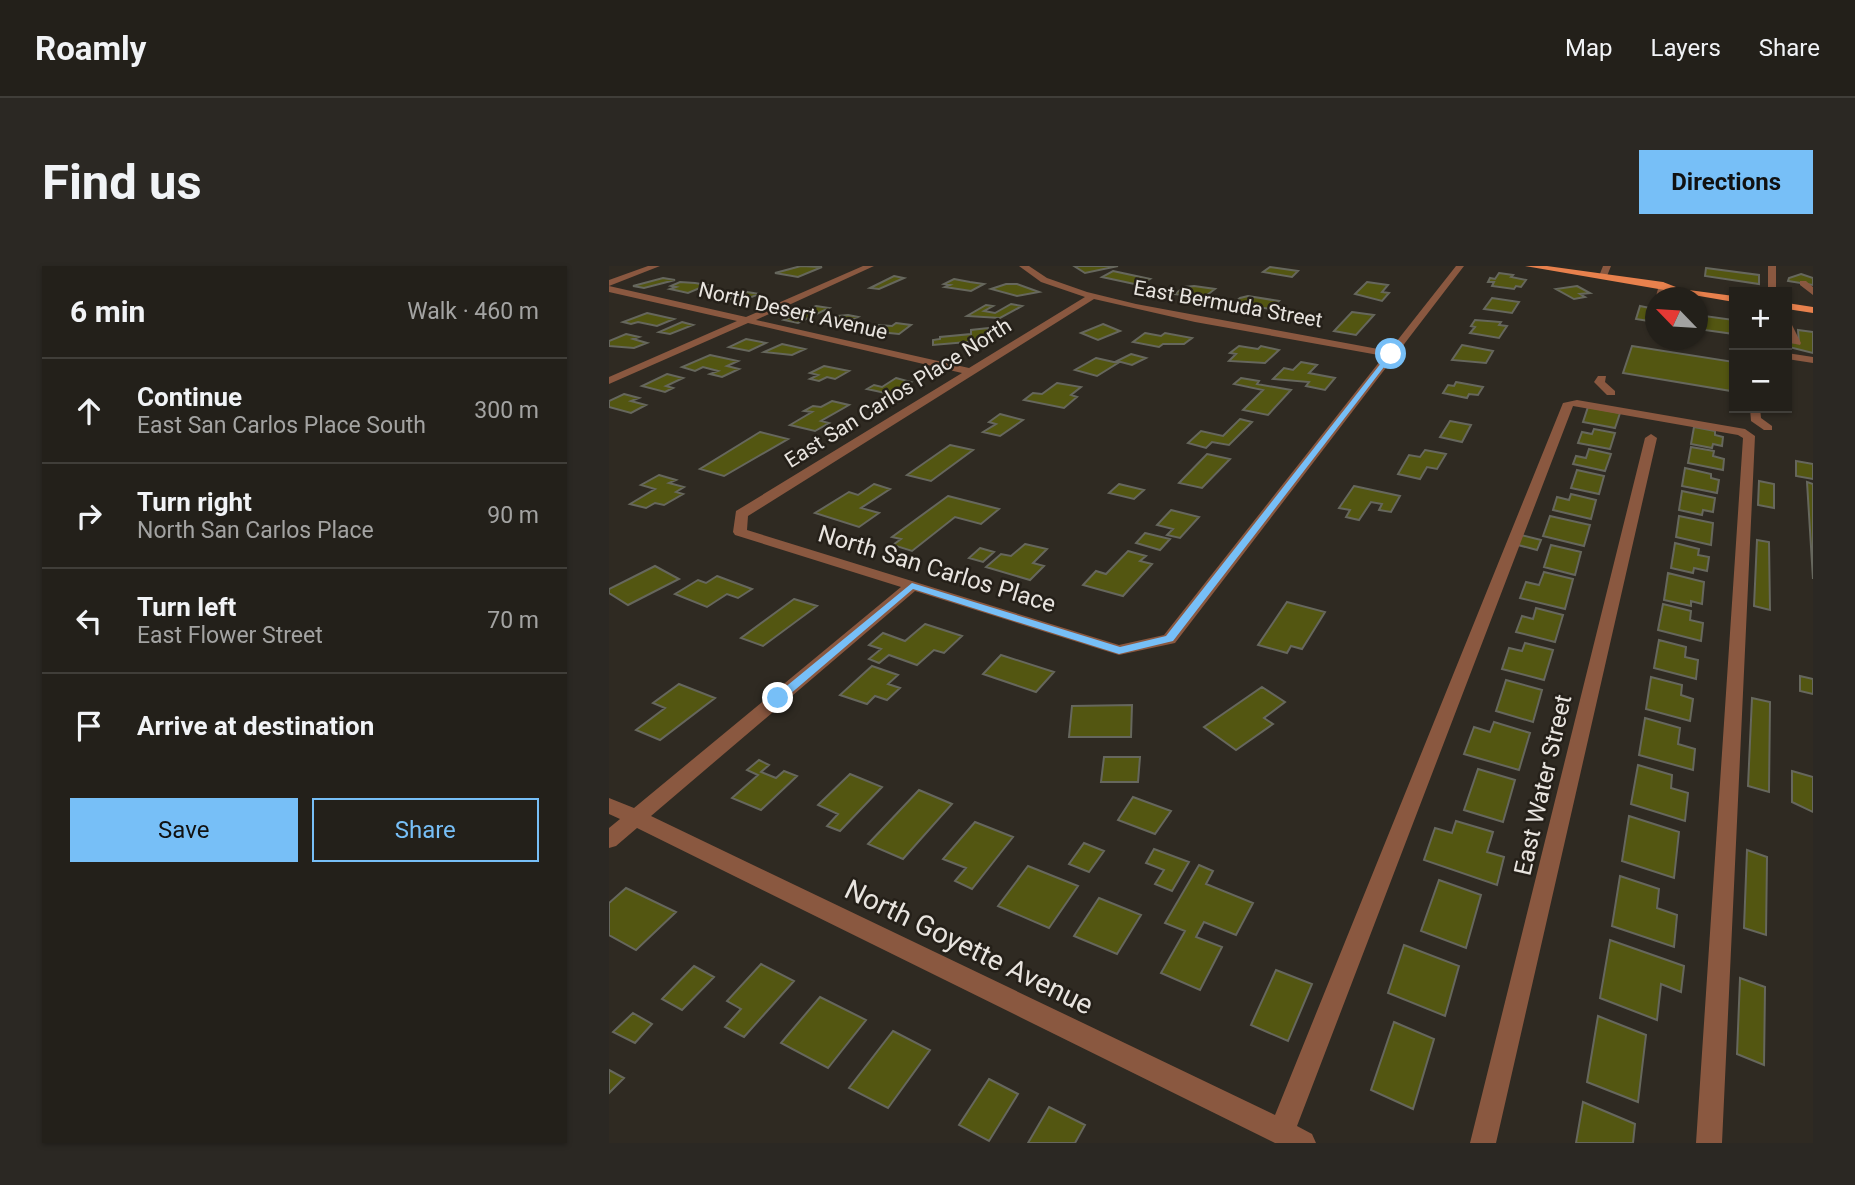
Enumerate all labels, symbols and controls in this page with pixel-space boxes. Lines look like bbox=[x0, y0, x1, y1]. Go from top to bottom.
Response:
text: Roamly bbox=[35, 29, 146, 68]
text: Map bbox=[1565, 34, 1613, 62]
text: Layers bbox=[1651, 34, 1721, 62]
text: Share bbox=[1759, 34, 1820, 62]
button: Directions bbox=[1639, 150, 1813, 214]
text: Find us bbox=[42, 154, 202, 211]
street label: East Bermuda Street bbox=[1132, 276, 1324, 332]
street label: North Desert Avenue bbox=[696, 278, 890, 344]
north arrow bbox=[1645, 287, 1708, 350]
map controls bbox=[1729, 287, 1792, 413]
button: + bbox=[1729, 287, 1792, 350]
text: 6 min bbox=[70, 294, 145, 329]
text: Walk · 460 m bbox=[407, 298, 539, 325]
street label: East San Carlos Place North bbox=[780, 313, 1016, 473]
route start bbox=[1375, 338, 1406, 369]
button: − bbox=[1729, 350, 1792, 413]
text: Continue bbox=[137, 382, 242, 412]
icon: ahead bbox=[70, 392, 108, 430]
text: 300 m bbox=[474, 397, 539, 424]
text: East San Carlos Place South bbox=[137, 412, 426, 439]
text: Turn right bbox=[137, 487, 252, 517]
icon: right bbox=[70, 497, 108, 535]
text: 90 m bbox=[487, 502, 539, 529]
text: North San Carlos Place bbox=[137, 517, 374, 544]
street label: North San Carlos Place bbox=[815, 519, 1059, 619]
text: Turn left bbox=[137, 592, 236, 622]
icon: left bbox=[70, 602, 108, 640]
text: 70 m bbox=[487, 607, 539, 634]
text: East Flower Street bbox=[137, 622, 323, 649]
route end bbox=[762, 682, 793, 713]
street label: East Water Street bbox=[1509, 692, 1577, 878]
icon: arrive bbox=[70, 707, 108, 745]
text: Arrive at destination bbox=[137, 711, 374, 741]
button: Save bbox=[70, 798, 298, 862]
button: Share bbox=[312, 798, 539, 862]
street label: North Goyette Avenue bbox=[839, 873, 1099, 1021]

